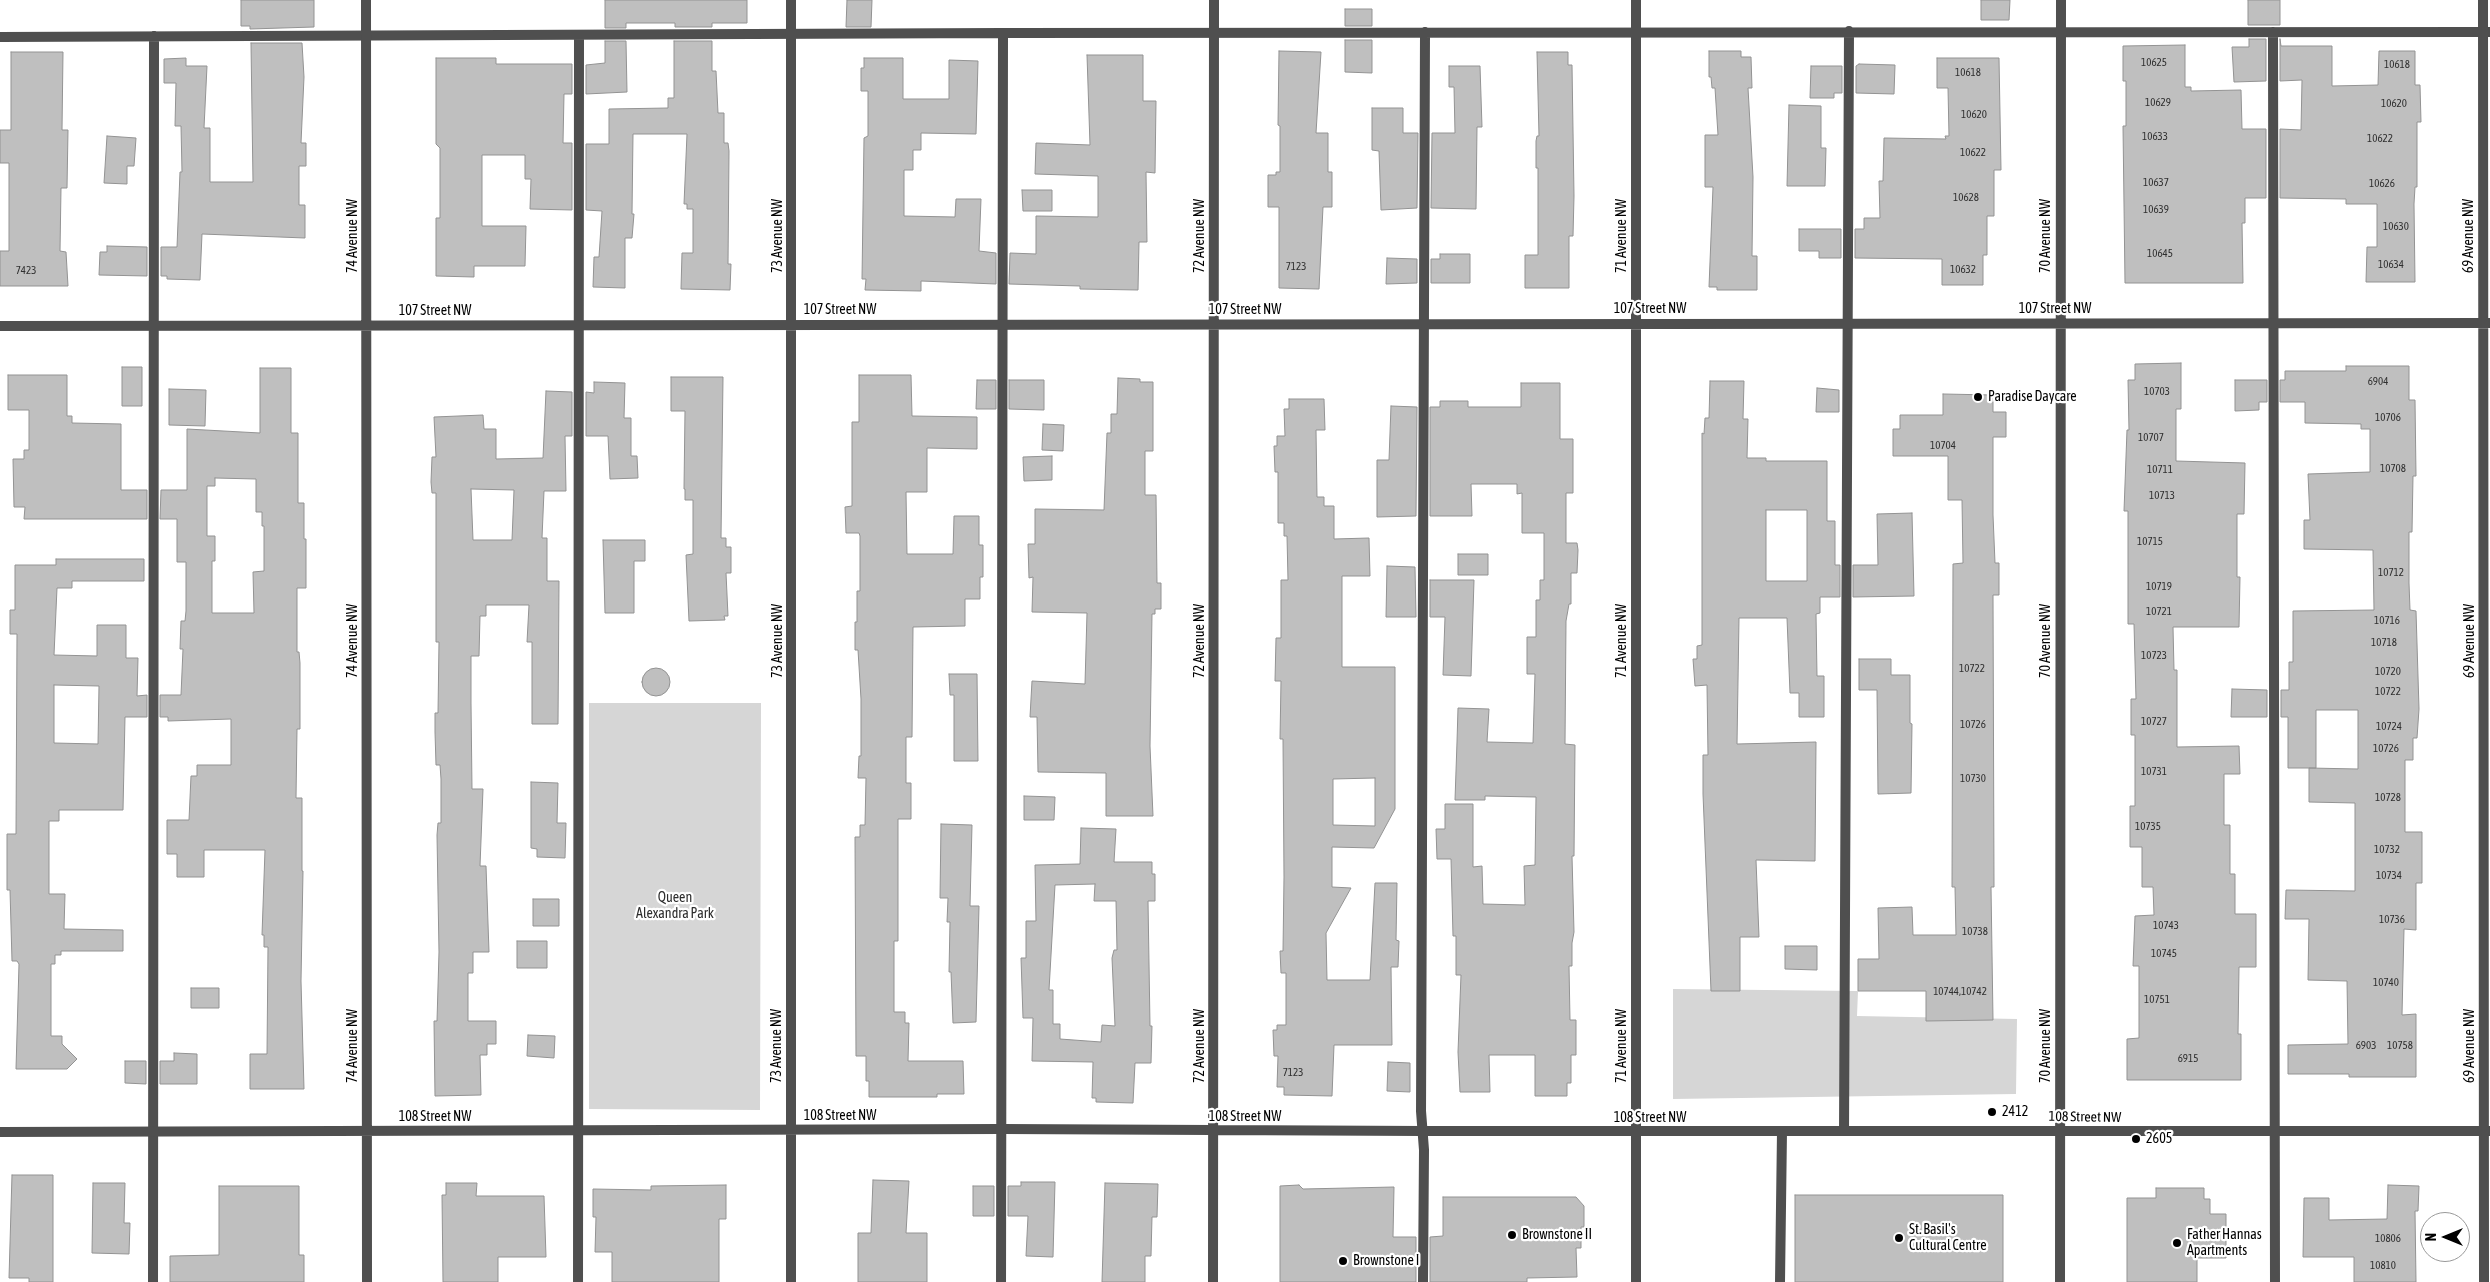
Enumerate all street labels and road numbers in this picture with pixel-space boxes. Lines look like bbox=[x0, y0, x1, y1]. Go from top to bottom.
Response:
street label: 74 Avenue NW bbox=[345, 199, 361, 273]
street label: 73 Avenue NW bbox=[770, 199, 786, 273]
street label: 72 Avenue NW bbox=[1192, 199, 1208, 273]
street label: 71 Avenue NW bbox=[1614, 199, 1630, 273]
street label: 70 Avenue NW bbox=[2038, 199, 2054, 273]
street label: 69 Avenue NW bbox=[2461, 199, 2477, 273]
street label: 107 Street NW bbox=[1614, 301, 1686, 317]
street label: 107 Street NW bbox=[2019, 301, 2091, 317]
street label: 107 Street NW bbox=[804, 302, 876, 318]
street label: 107 Street NW bbox=[1209, 302, 1281, 318]
street label: 107 Street NW bbox=[399, 303, 471, 319]
street label: 74 Avenue NW bbox=[345, 604, 361, 678]
street label: 73 Avenue NW bbox=[770, 604, 786, 678]
street label: 72 Avenue NW bbox=[1192, 604, 1208, 678]
street label: 71 Avenue NW bbox=[1614, 604, 1630, 678]
street label: 70 Avenue NW bbox=[2038, 604, 2054, 678]
street label: 69 Avenue NW bbox=[2462, 604, 2478, 678]
street label: 74 Avenue NW bbox=[345, 1009, 361, 1083]
street label: 73 Avenue NW bbox=[769, 1009, 785, 1083]
street label: 72 Avenue NW bbox=[1192, 1009, 1208, 1083]
street label: 71 Avenue NW bbox=[1614, 1009, 1630, 1083]
street label: 70 Avenue NW bbox=[2038, 1009, 2054, 1083]
street label: 69 Avenue NW bbox=[2462, 1009, 2478, 1083]
street label: 108 Street NW bbox=[804, 1108, 876, 1124]
street label: 108 Street NW bbox=[2049, 1108, 2121, 1126]
street label: 108 Street NW bbox=[399, 1109, 471, 1125]
street label: 108 Street NW bbox=[1209, 1109, 1281, 1125]
street label: 108 Street NW bbox=[1614, 1110, 1686, 1126]

